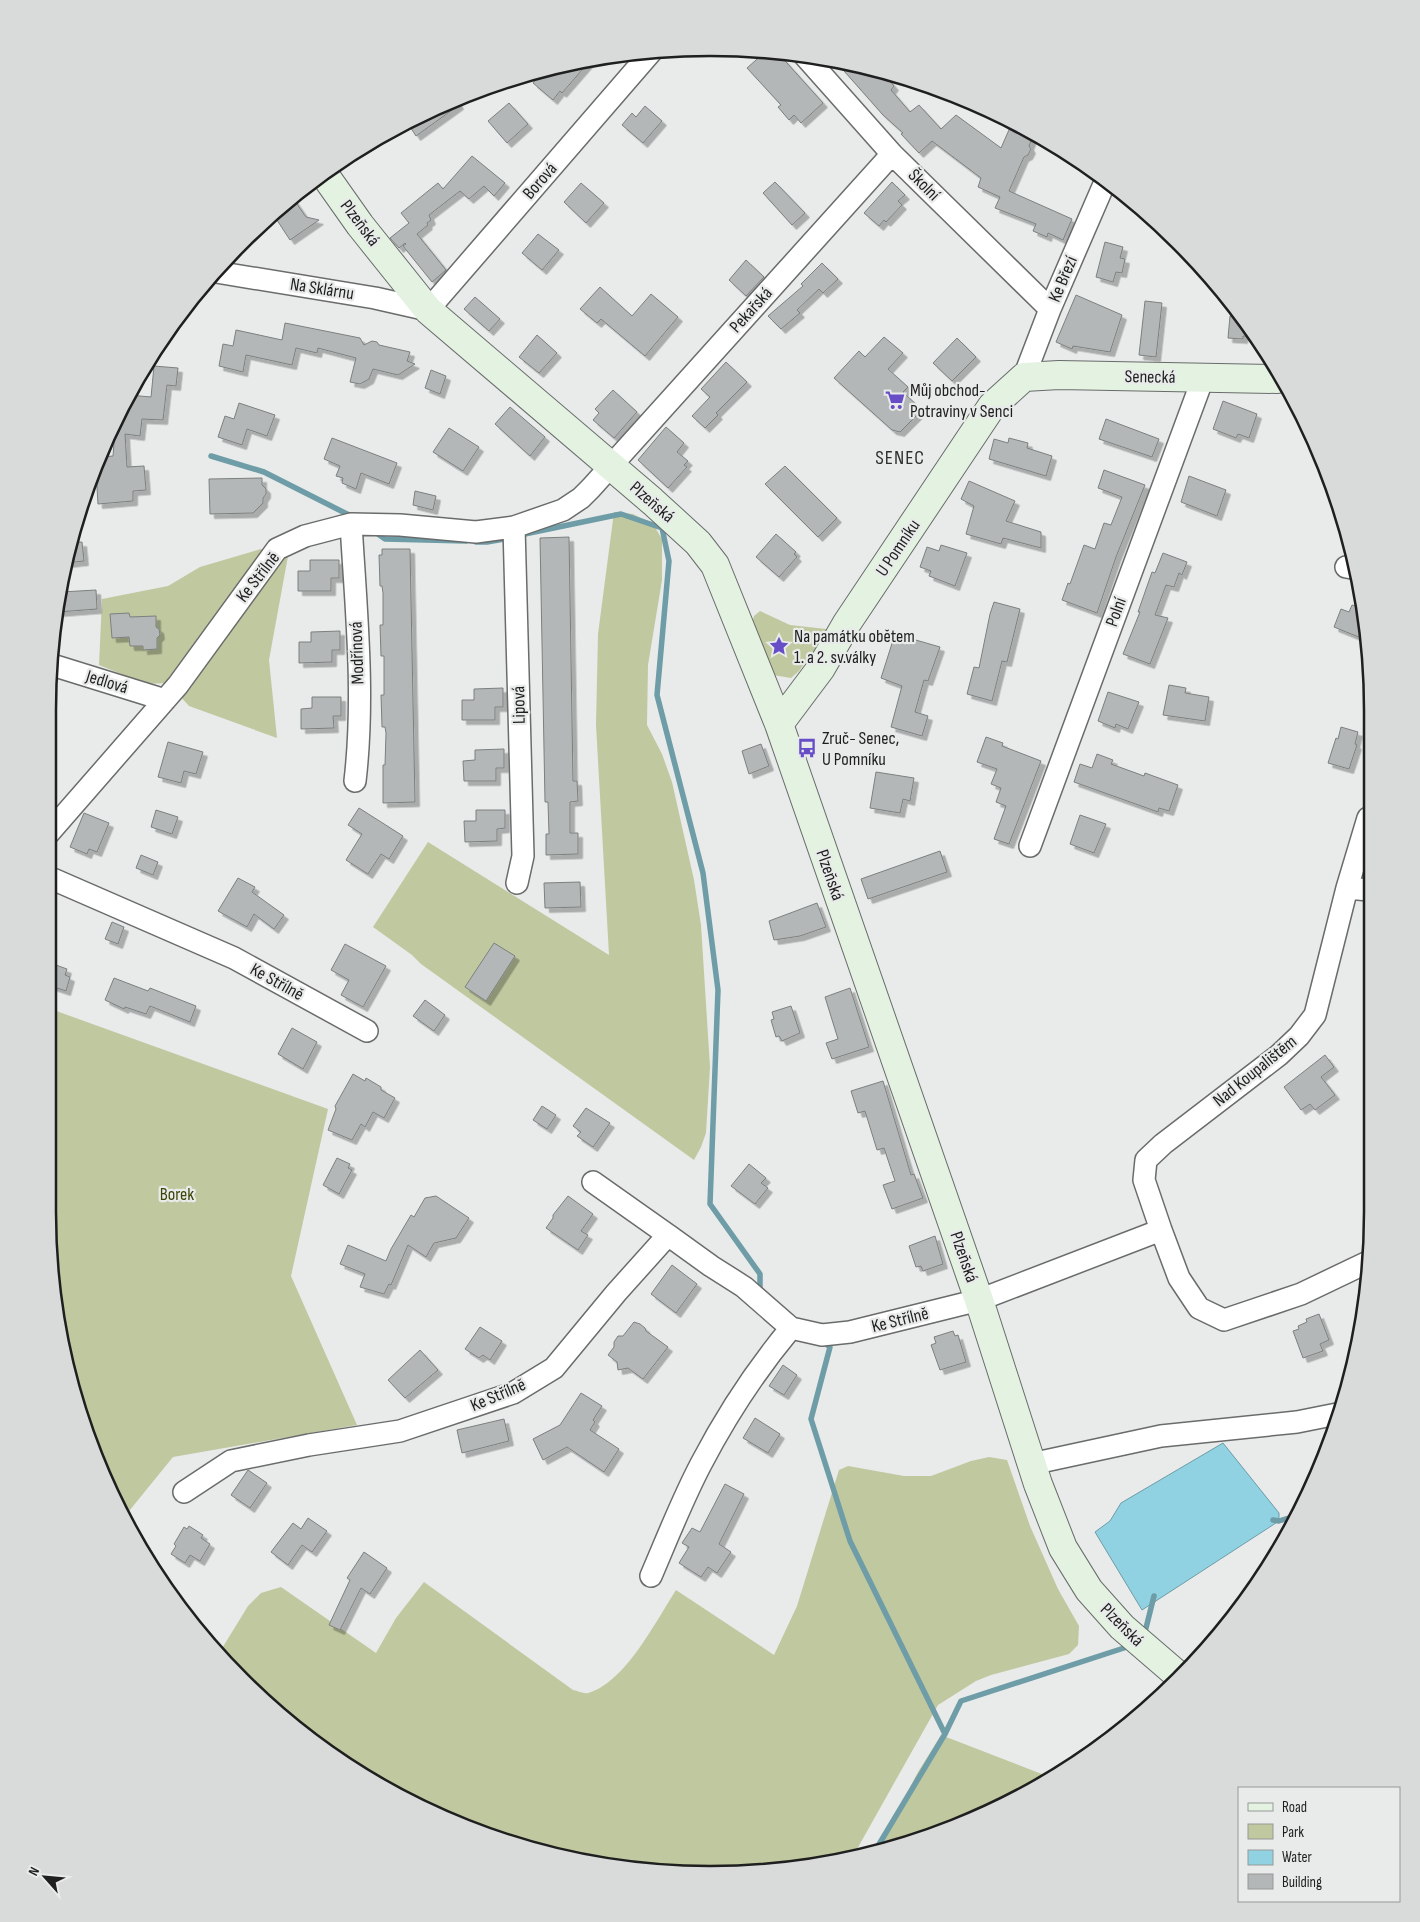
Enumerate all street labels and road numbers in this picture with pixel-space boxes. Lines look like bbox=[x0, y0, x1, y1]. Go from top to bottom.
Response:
street label: Borová bbox=[519, 158, 562, 203]
street label: Školní bbox=[904, 165, 945, 206]
street label: Plzeňská bbox=[336, 196, 384, 250]
street label: Ke Březí bbox=[1044, 252, 1082, 305]
street label: Na Sklárnu bbox=[289, 274, 355, 304]
street label: Pekařská bbox=[725, 283, 777, 337]
street label: Senecká bbox=[1124, 366, 1176, 388]
street label: Plzeňská bbox=[625, 477, 679, 527]
street label: U Pomníku bbox=[871, 516, 925, 580]
street label: Ke Střílně bbox=[232, 548, 284, 606]
street label: Polní bbox=[1101, 594, 1131, 629]
street label: Modřínová bbox=[345, 621, 369, 685]
street label: Jedlová bbox=[83, 665, 131, 698]
street label: Lipová bbox=[508, 686, 530, 724]
street label: Plzeňská bbox=[812, 847, 848, 903]
street label: Ke Střílně bbox=[247, 959, 307, 1005]
street label: Nad Koupalištěm bbox=[1209, 1031, 1301, 1111]
street label: Plzeňská bbox=[946, 1229, 982, 1285]
street label: Ke Střílně bbox=[869, 1303, 931, 1337]
street label: Ke Střílně bbox=[467, 1374, 529, 1416]
street label: Plzeňská bbox=[1096, 1599, 1148, 1651]

